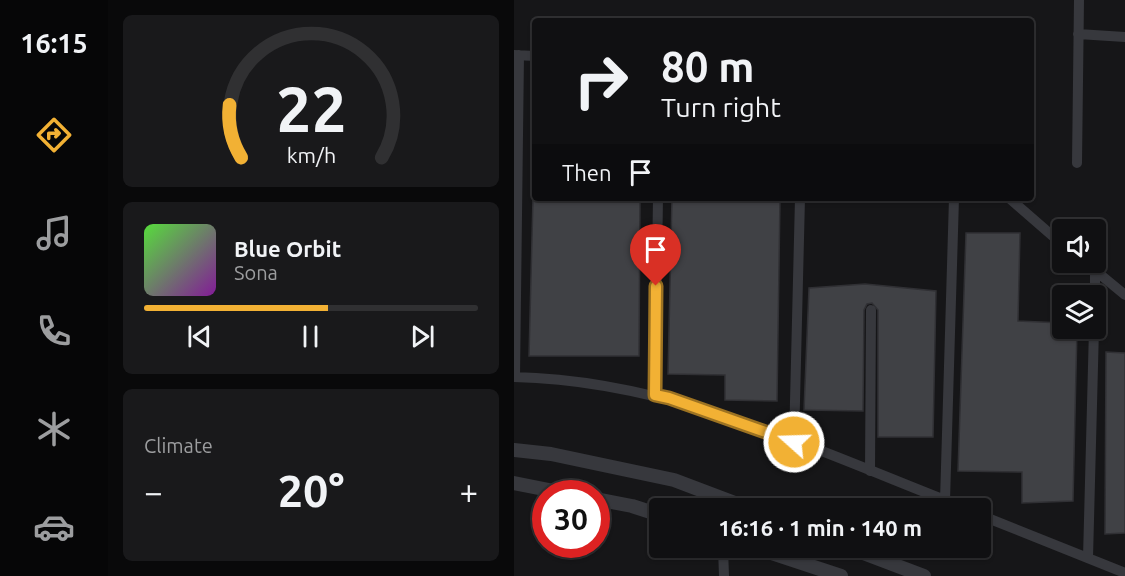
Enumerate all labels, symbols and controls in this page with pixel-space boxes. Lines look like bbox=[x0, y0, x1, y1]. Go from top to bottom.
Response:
text: 16:15 bbox=[20, 28, 88, 58]
icon: right bbox=[562, 42, 640, 120]
text: 80 m bbox=[661, 43, 755, 90]
text: 22 bbox=[276, 74, 346, 144]
text: Turn right bbox=[661, 92, 781, 122]
icon: directions bbox=[33, 114, 75, 156]
text: km/h bbox=[286, 143, 336, 167]
icon: arrive bbox=[624, 156, 657, 189]
text: Then bbox=[562, 160, 612, 185]
icon: music bbox=[33, 212, 75, 254]
map controls bbox=[1052, 219, 1106, 339]
button: sound bbox=[1052, 219, 1106, 273]
pin bbox=[630, 224, 681, 286]
icon: arrive bbox=[639, 233, 672, 266]
text: Blue Orbit bbox=[234, 236, 341, 261]
text: Sona bbox=[234, 261, 278, 284]
button: layers bbox=[1052, 285, 1106, 339]
icon: phone bbox=[33, 310, 75, 352]
icon: previous bbox=[183, 320, 216, 353]
icon: pause bbox=[294, 320, 327, 353]
icon: next bbox=[406, 320, 439, 353]
icon: climate bbox=[33, 408, 75, 450]
position arrow bbox=[762, 410, 826, 474]
text: Climate bbox=[144, 434, 213, 457]
text: 20° bbox=[278, 465, 344, 516]
text: − bbox=[144, 473, 163, 510]
text: + bbox=[459, 473, 478, 510]
speed limit sign: 30 bbox=[532, 480, 610, 558]
icon: car bbox=[33, 506, 75, 548]
text: 16:16 · 1 min · 140 m bbox=[718, 515, 922, 540]

